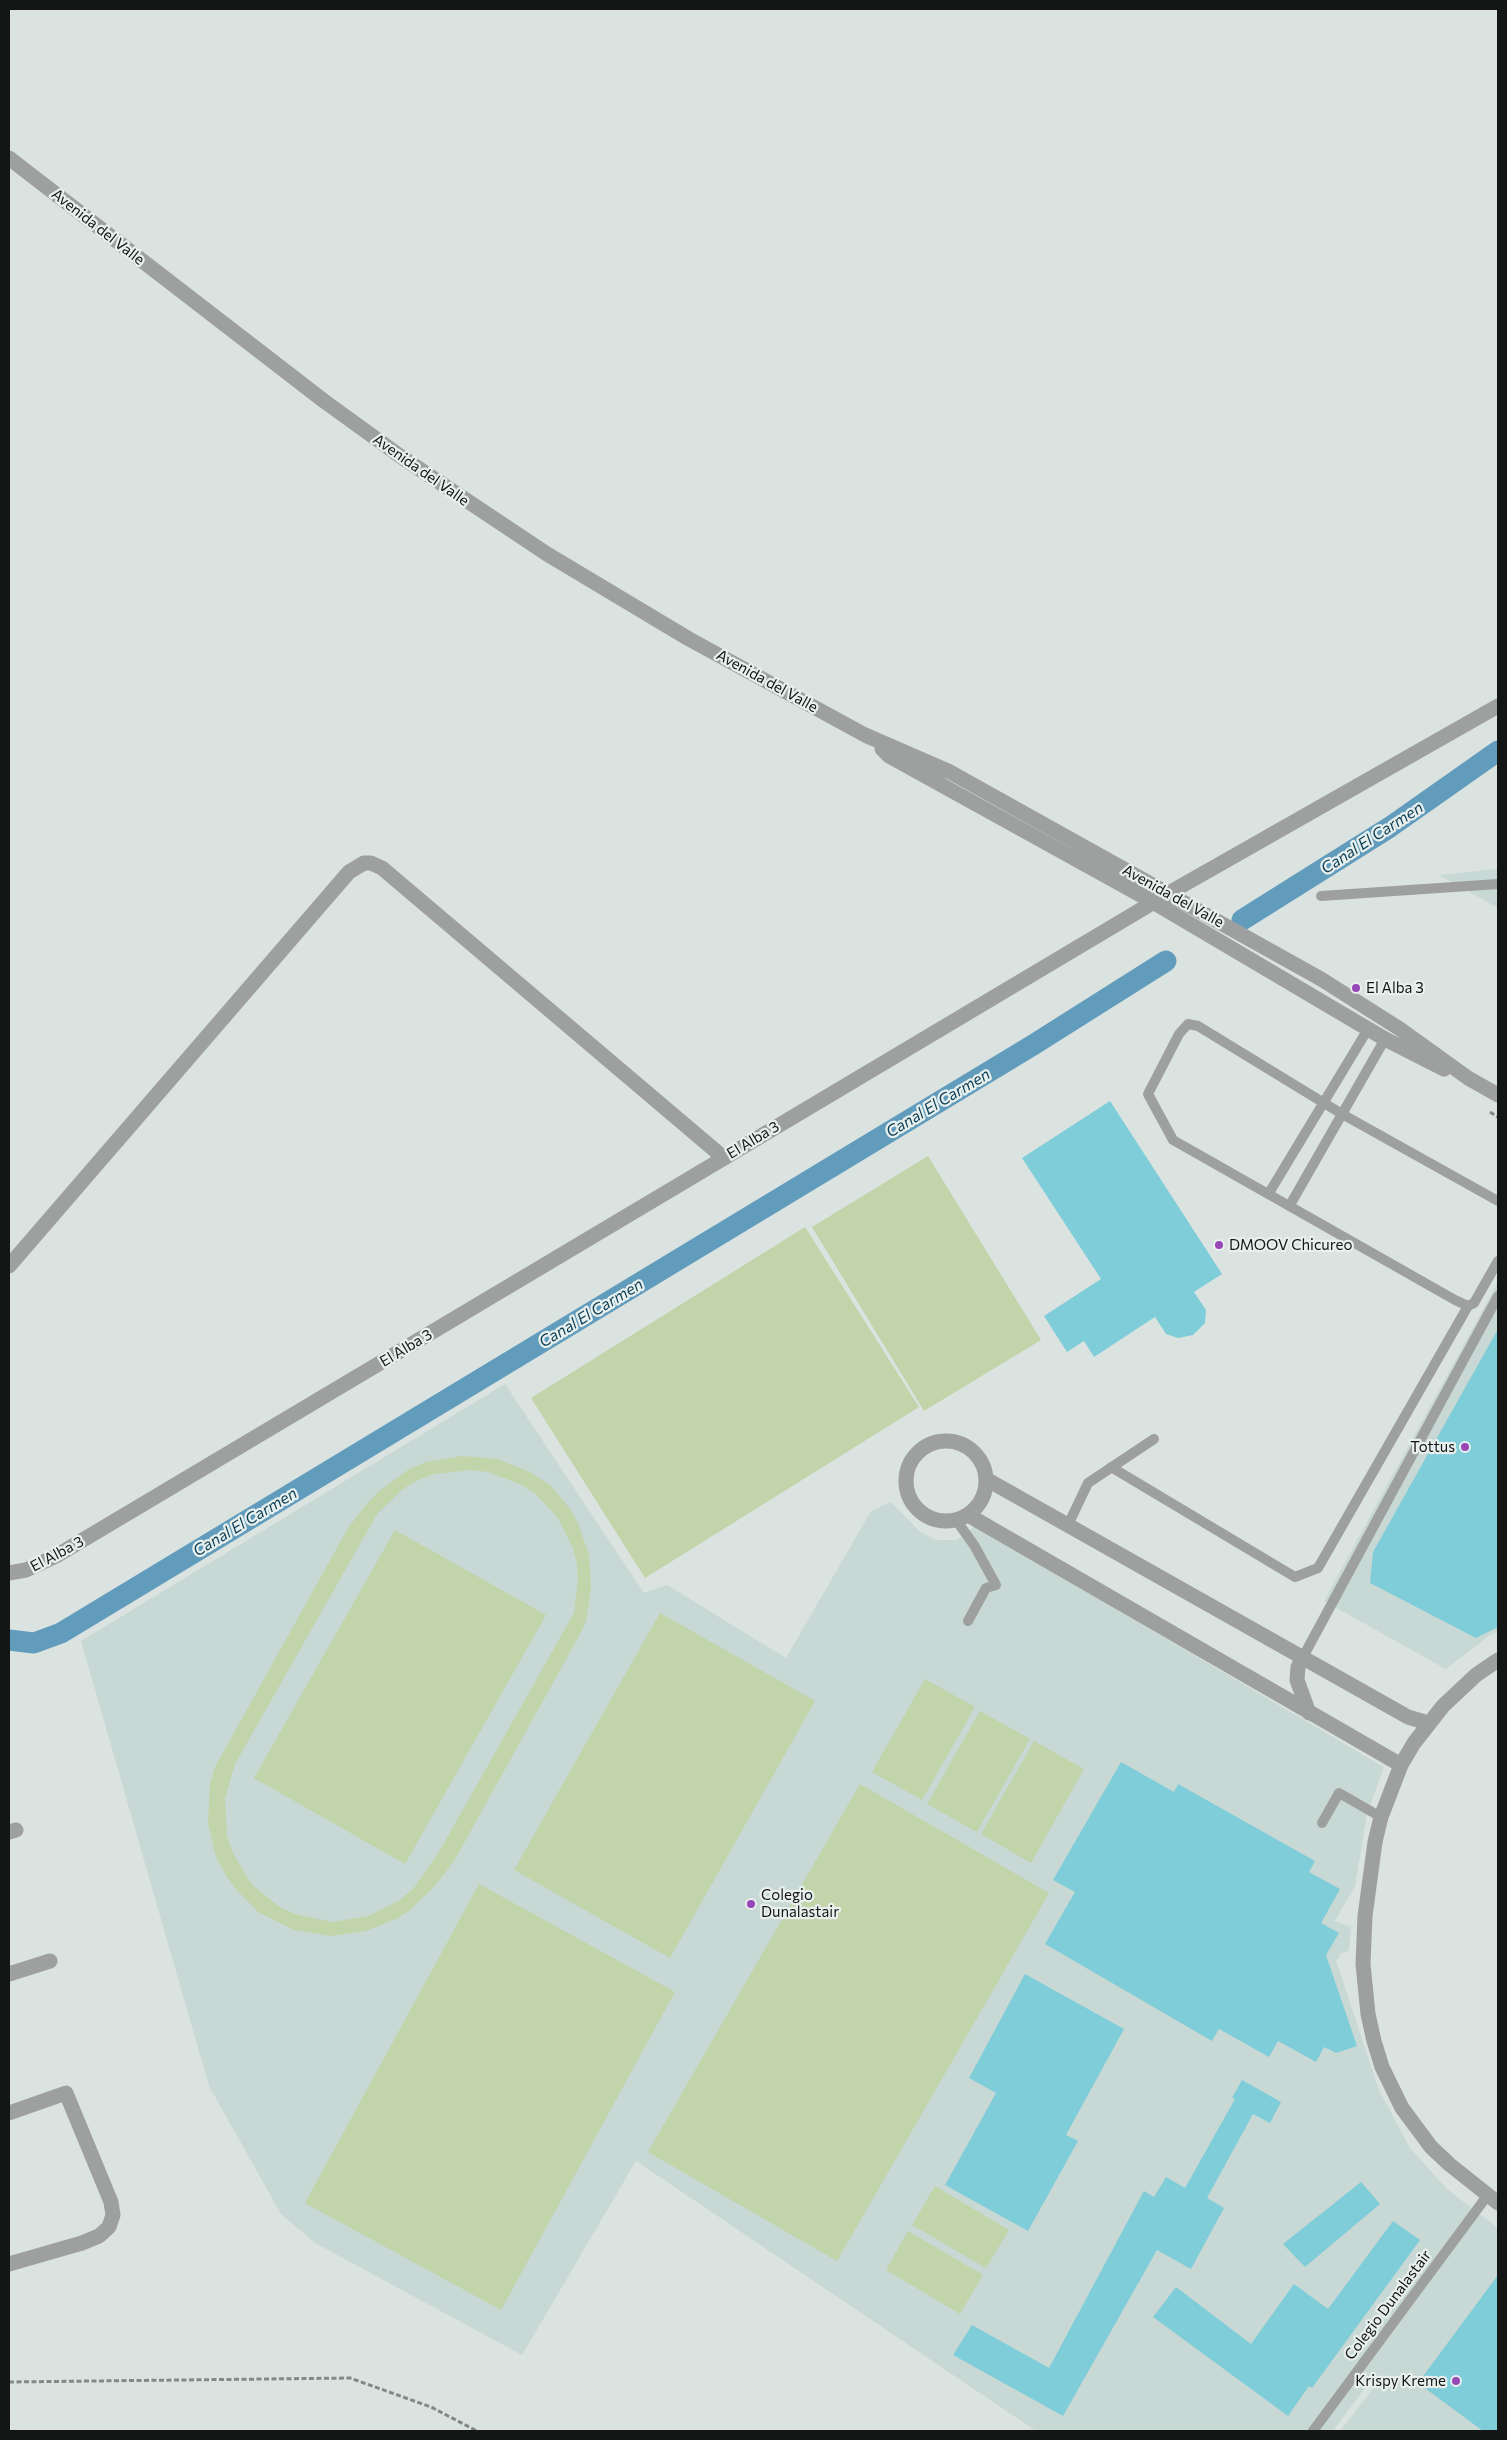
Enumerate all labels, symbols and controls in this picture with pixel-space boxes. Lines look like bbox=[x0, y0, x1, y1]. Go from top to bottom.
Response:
street label: Avenida del Valle bbox=[48, 185, 148, 269]
street label: Avenida del Valle bbox=[370, 430, 472, 510]
street label: Avenida del Valle bbox=[713, 646, 821, 716]
water label: Canal El Carmen bbox=[1317, 798, 1427, 878]
street label: Avenida del Valle bbox=[1119, 861, 1227, 931]
place label: El Alba 3 bbox=[1366, 979, 1424, 997]
marker: El Alba 3 bbox=[1350, 982, 1362, 994]
water label: Canal El Carmen bbox=[883, 1064, 993, 1142]
street label: El Alba 3 bbox=[724, 1117, 782, 1163]
place label: DMOOV Chicureo bbox=[1229, 1236, 1352, 1254]
marker: DMOOV Chicureo bbox=[1213, 1239, 1225, 1251]
water label: Canal El Carmen bbox=[536, 1274, 646, 1352]
street label: El Alba 3 bbox=[377, 1325, 435, 1371]
place label: Tottus bbox=[1410, 1438, 1455, 1456]
marker: Tottus bbox=[1459, 1441, 1471, 1453]
water label: Canal El Carmen bbox=[190, 1483, 300, 1561]
street label: El Alba 3 bbox=[27, 1532, 87, 1576]
place label: Colegio Dunalastair bbox=[761, 1886, 839, 1921]
marker: Colegio Dunalastair bbox=[745, 1898, 757, 1910]
street label: Colegio Dunalastair bbox=[1341, 2247, 1435, 2363]
place label: Krispy Kreme bbox=[1355, 2372, 1446, 2390]
marker: Krispy Kreme bbox=[1450, 2375, 1462, 2387]

